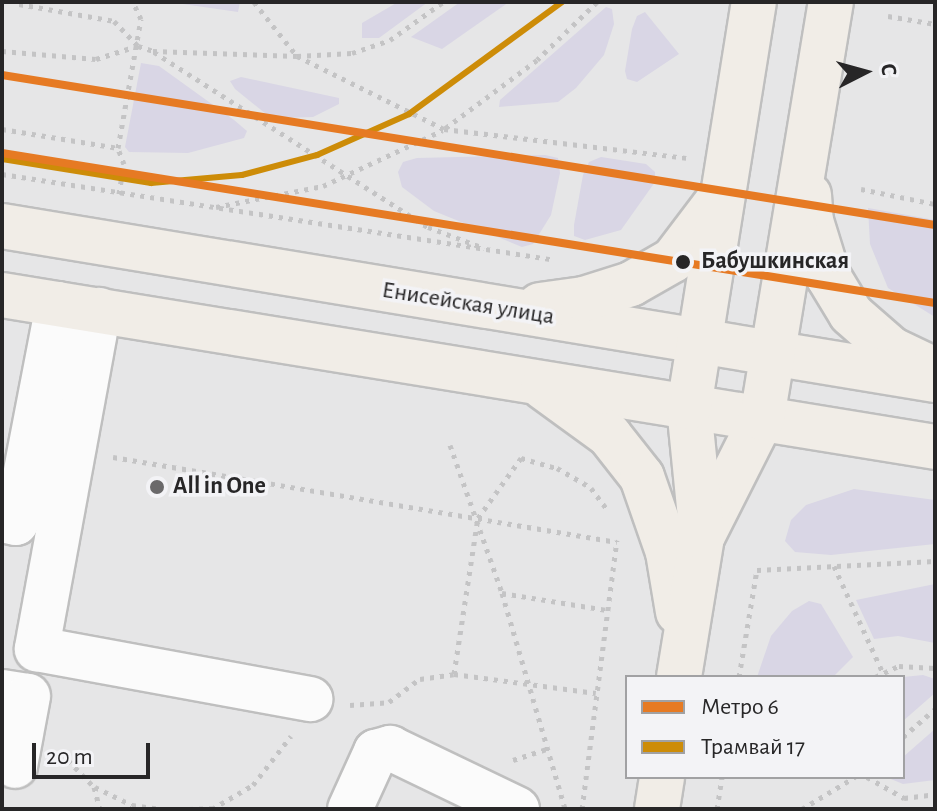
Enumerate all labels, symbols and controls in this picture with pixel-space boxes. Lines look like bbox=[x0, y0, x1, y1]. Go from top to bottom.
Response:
north arrow bbox=[825, 32, 905, 112]
text: С bbox=[877, 62, 900, 77]
place label: Бабушкинская bbox=[701, 248, 849, 276]
marker: Бабушкинская bbox=[672, 251, 694, 273]
street label: Енисейская улица bbox=[380, 276, 556, 332]
place label: All in One bbox=[173, 473, 266, 501]
marker: All in One bbox=[148, 478, 166, 496]
legend bbox=[625, 675, 905, 779]
text: Метро 6 bbox=[701, 695, 779, 719]
scale bar bbox=[36, 727, 154, 777]
text: Трамвай 17 bbox=[701, 735, 805, 759]
text: 20 m bbox=[46, 745, 93, 769]

